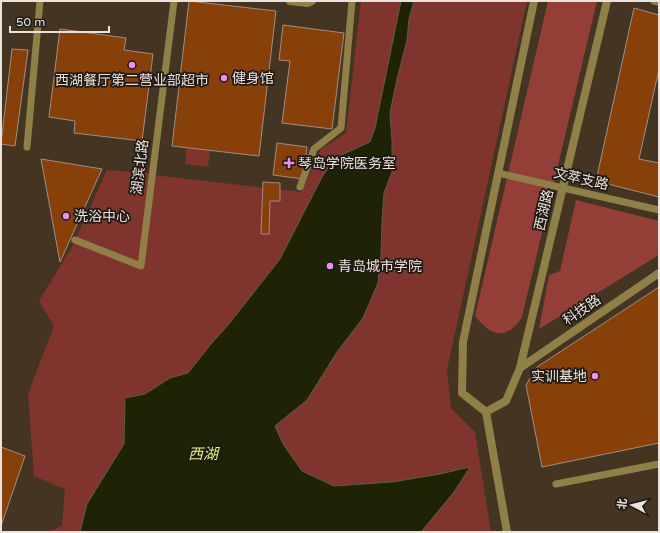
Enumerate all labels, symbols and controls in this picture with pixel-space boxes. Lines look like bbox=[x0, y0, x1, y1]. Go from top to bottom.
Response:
scale bar bbox=[10, 8, 109, 34]
text: 50 m bbox=[16, 15, 45, 29]
marker: 西湖餐厅第二营业部超市 bbox=[127, 60, 137, 70]
place label: 健身馆 bbox=[232, 70, 274, 87]
place label: 西湖餐厅第二营业部超市 bbox=[55, 72, 209, 89]
marker: 健身馆 bbox=[219, 73, 229, 83]
street label: 湖滨北路 bbox=[128, 138, 152, 196]
place label: 琴岛学院医务室 bbox=[298, 155, 396, 172]
marker: 琴岛学院医务室 bbox=[283, 157, 295, 169]
street label: 文萃支路 bbox=[552, 164, 610, 194]
street label: 西湖路 bbox=[531, 188, 557, 232]
place label: 洗浴中心 bbox=[74, 208, 130, 225]
marker: 洗浴中心 bbox=[61, 211, 71, 221]
place label: 青岛城市学院 bbox=[338, 258, 422, 275]
marker: 青岛城市学院 bbox=[325, 261, 335, 271]
street label: 科技路 bbox=[560, 291, 604, 329]
place label: 实训基地 bbox=[531, 368, 587, 385]
marker: 实训基地 bbox=[590, 371, 600, 381]
water label: 西湖 bbox=[188, 445, 220, 463]
north arrow bbox=[612, 485, 652, 525]
text: 北 bbox=[615, 498, 630, 510]

